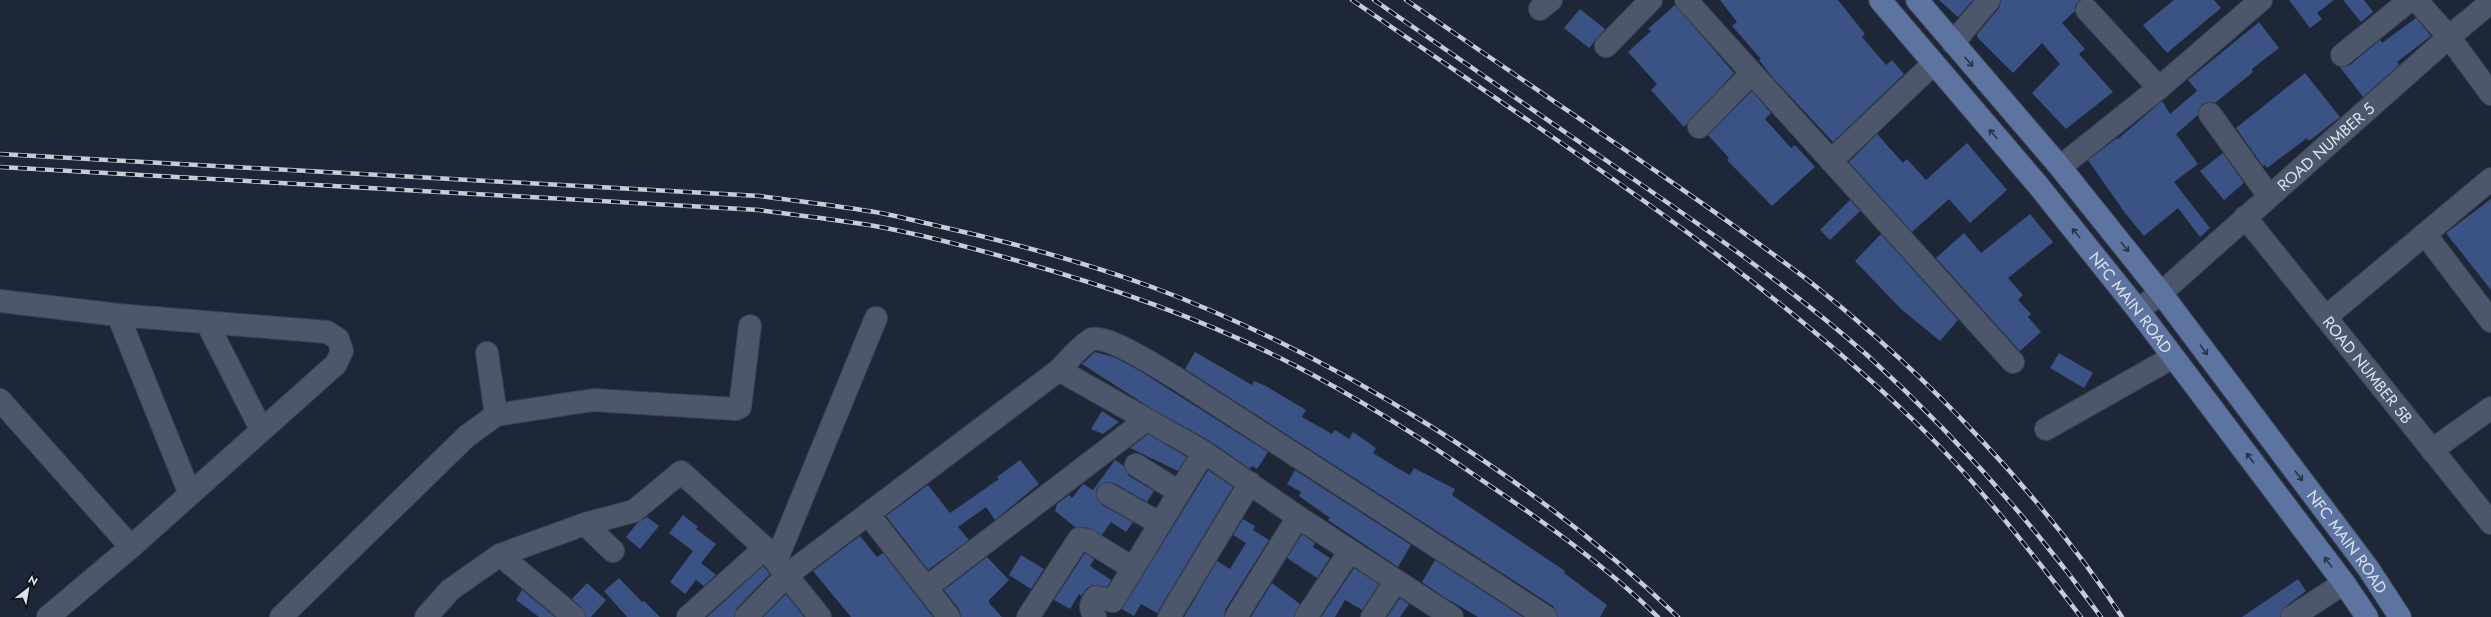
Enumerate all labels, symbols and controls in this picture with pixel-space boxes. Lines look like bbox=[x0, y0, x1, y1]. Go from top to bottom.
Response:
one-way arrow bbox=[1965, 57, 1974, 67]
street label: ROAD NUMBER 5 bbox=[2272, 97, 2379, 196]
one-way arrow bbox=[1989, 128, 1998, 139]
one-way arrow bbox=[2072, 228, 2081, 239]
one-way arrow bbox=[2120, 242, 2129, 253]
street label: NFC MAIN ROAD bbox=[2084, 247, 2178, 358]
street label: ROAD NUMBER 5B bbox=[2317, 311, 2418, 429]
one-way arrow bbox=[2200, 345, 2209, 356]
one-way arrow bbox=[2245, 453, 2254, 464]
one-way arrow bbox=[2295, 471, 2304, 482]
street label: NFC MAIN ROAD bbox=[2302, 485, 2393, 598]
one-way arrow bbox=[2324, 557, 2332, 568]
north arrow bbox=[8, 569, 48, 609]
text: N bbox=[25, 571, 41, 590]

